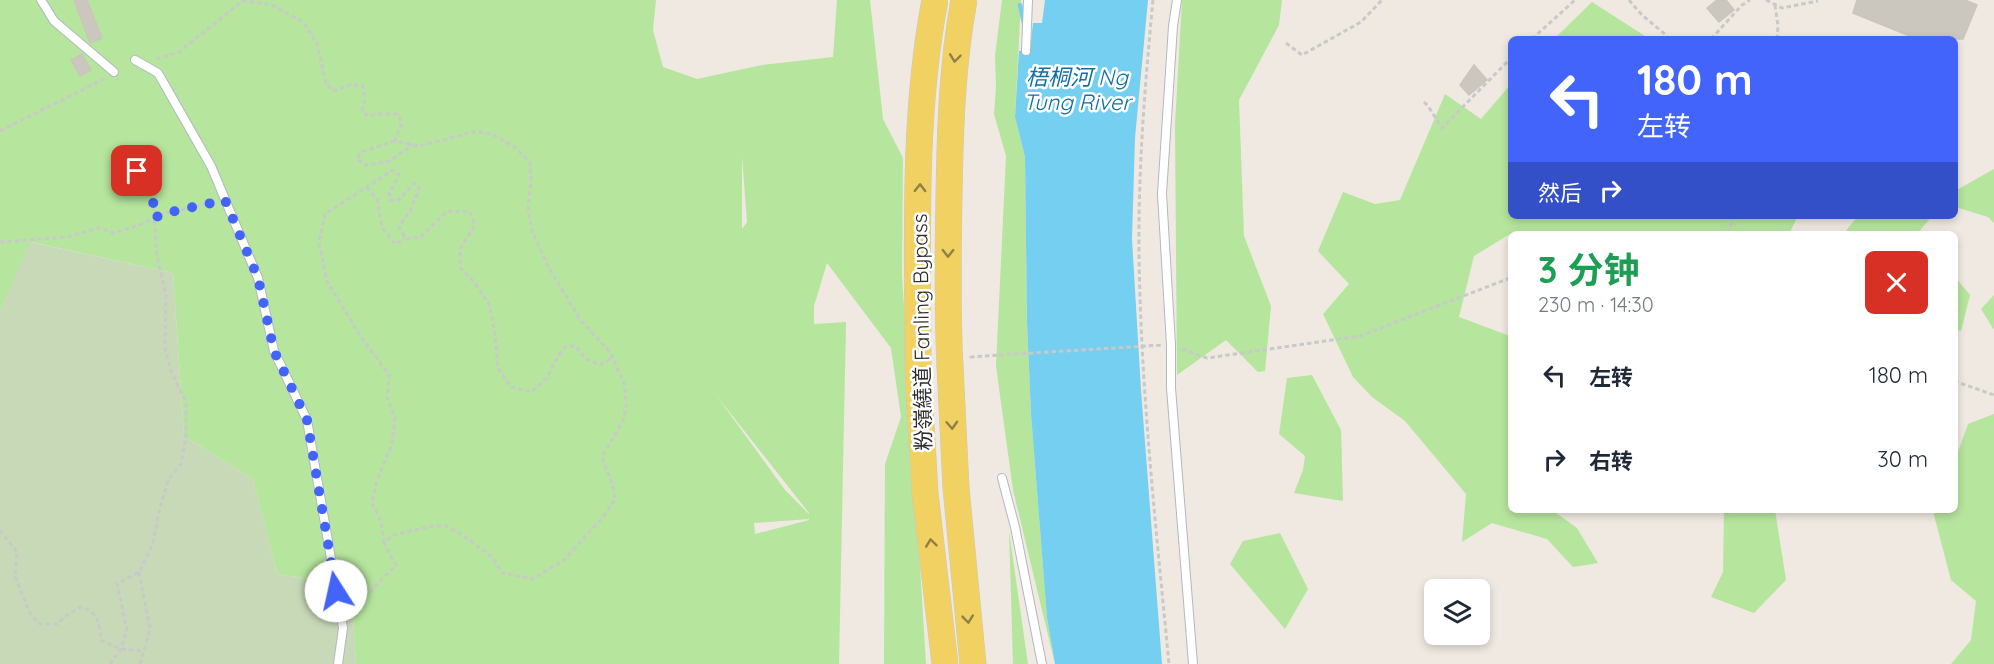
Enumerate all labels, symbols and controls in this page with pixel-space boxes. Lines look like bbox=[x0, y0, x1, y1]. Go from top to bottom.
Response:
one-way arrow bbox=[949, 53, 962, 62]
text: 180 m bbox=[1637, 53, 1753, 106]
icon: left bbox=[1538, 60, 1616, 138]
water label: 梧桐河 Ng Tung River bbox=[1023, 63, 1133, 116]
text: 左转 bbox=[1637, 109, 1691, 143]
pin bbox=[111, 145, 162, 196]
icon: arrive bbox=[120, 154, 153, 187]
icon: right bbox=[1594, 174, 1627, 207]
text: 然后 bbox=[1538, 179, 1582, 207]
one-way arrow bbox=[913, 183, 926, 192]
street label: 粉嶺繞道 Fanling Bypass bbox=[906, 213, 936, 451]
text: 3 分钟 bbox=[1538, 247, 1639, 292]
one-way arrow bbox=[942, 248, 954, 257]
button: close bbox=[1865, 251, 1928, 314]
text: 230 m · 14:30 bbox=[1538, 292, 1654, 317]
icon: left bbox=[1538, 359, 1571, 392]
text: 180 m bbox=[1869, 361, 1928, 389]
text: 左转 bbox=[1589, 363, 1633, 391]
one-way arrow bbox=[946, 420, 959, 429]
icon: right bbox=[1538, 443, 1571, 476]
text: 30 m bbox=[1877, 445, 1928, 473]
text: 右转 bbox=[1589, 447, 1633, 475]
one-way arrow bbox=[925, 539, 938, 548]
position arrow bbox=[304, 559, 368, 623]
map controls bbox=[1424, 579, 1490, 645]
button: layers bbox=[1424, 579, 1490, 645]
one-way arrow bbox=[962, 615, 974, 624]

